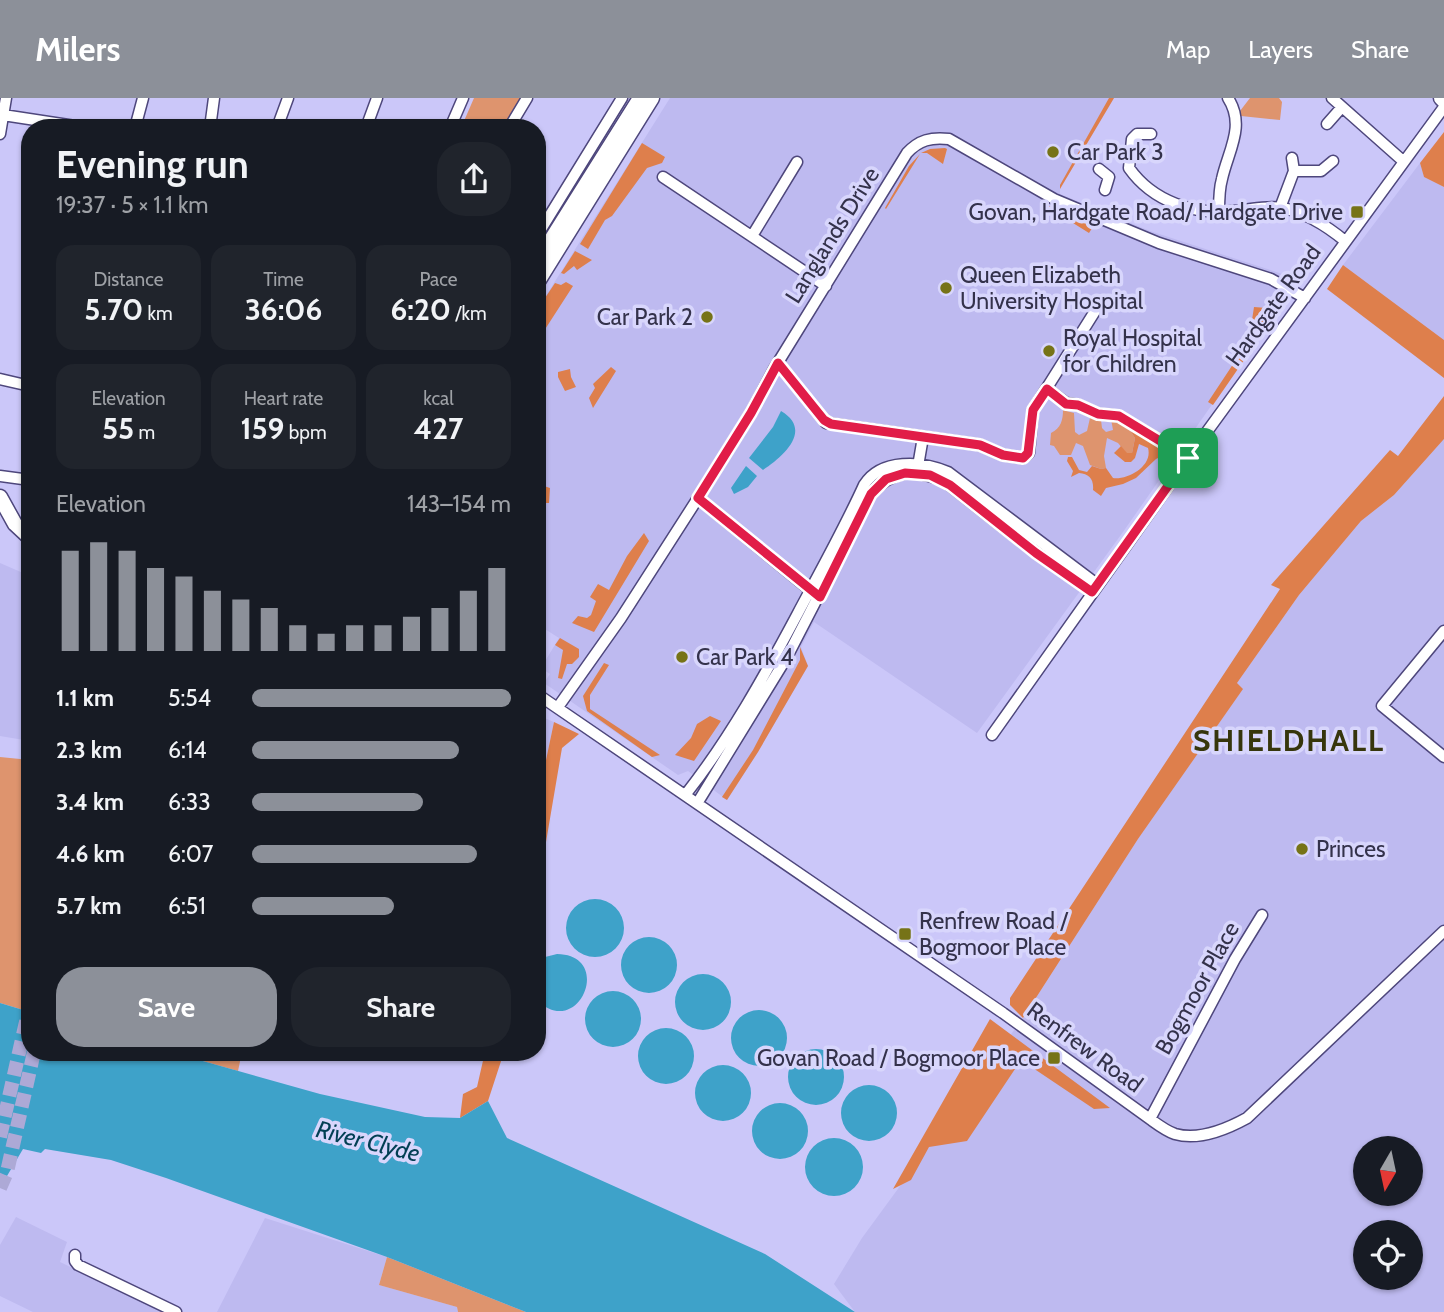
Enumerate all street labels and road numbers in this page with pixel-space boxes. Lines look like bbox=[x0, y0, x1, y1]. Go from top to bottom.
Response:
street label: Langlands Drive bbox=[779, 162, 885, 308]
street label: Hardgate Road bbox=[1219, 239, 1327, 371]
street label: Bogmoor Place bbox=[1149, 917, 1245, 1059]
street label: Renfrew Road bbox=[1022, 996, 1148, 1098]

